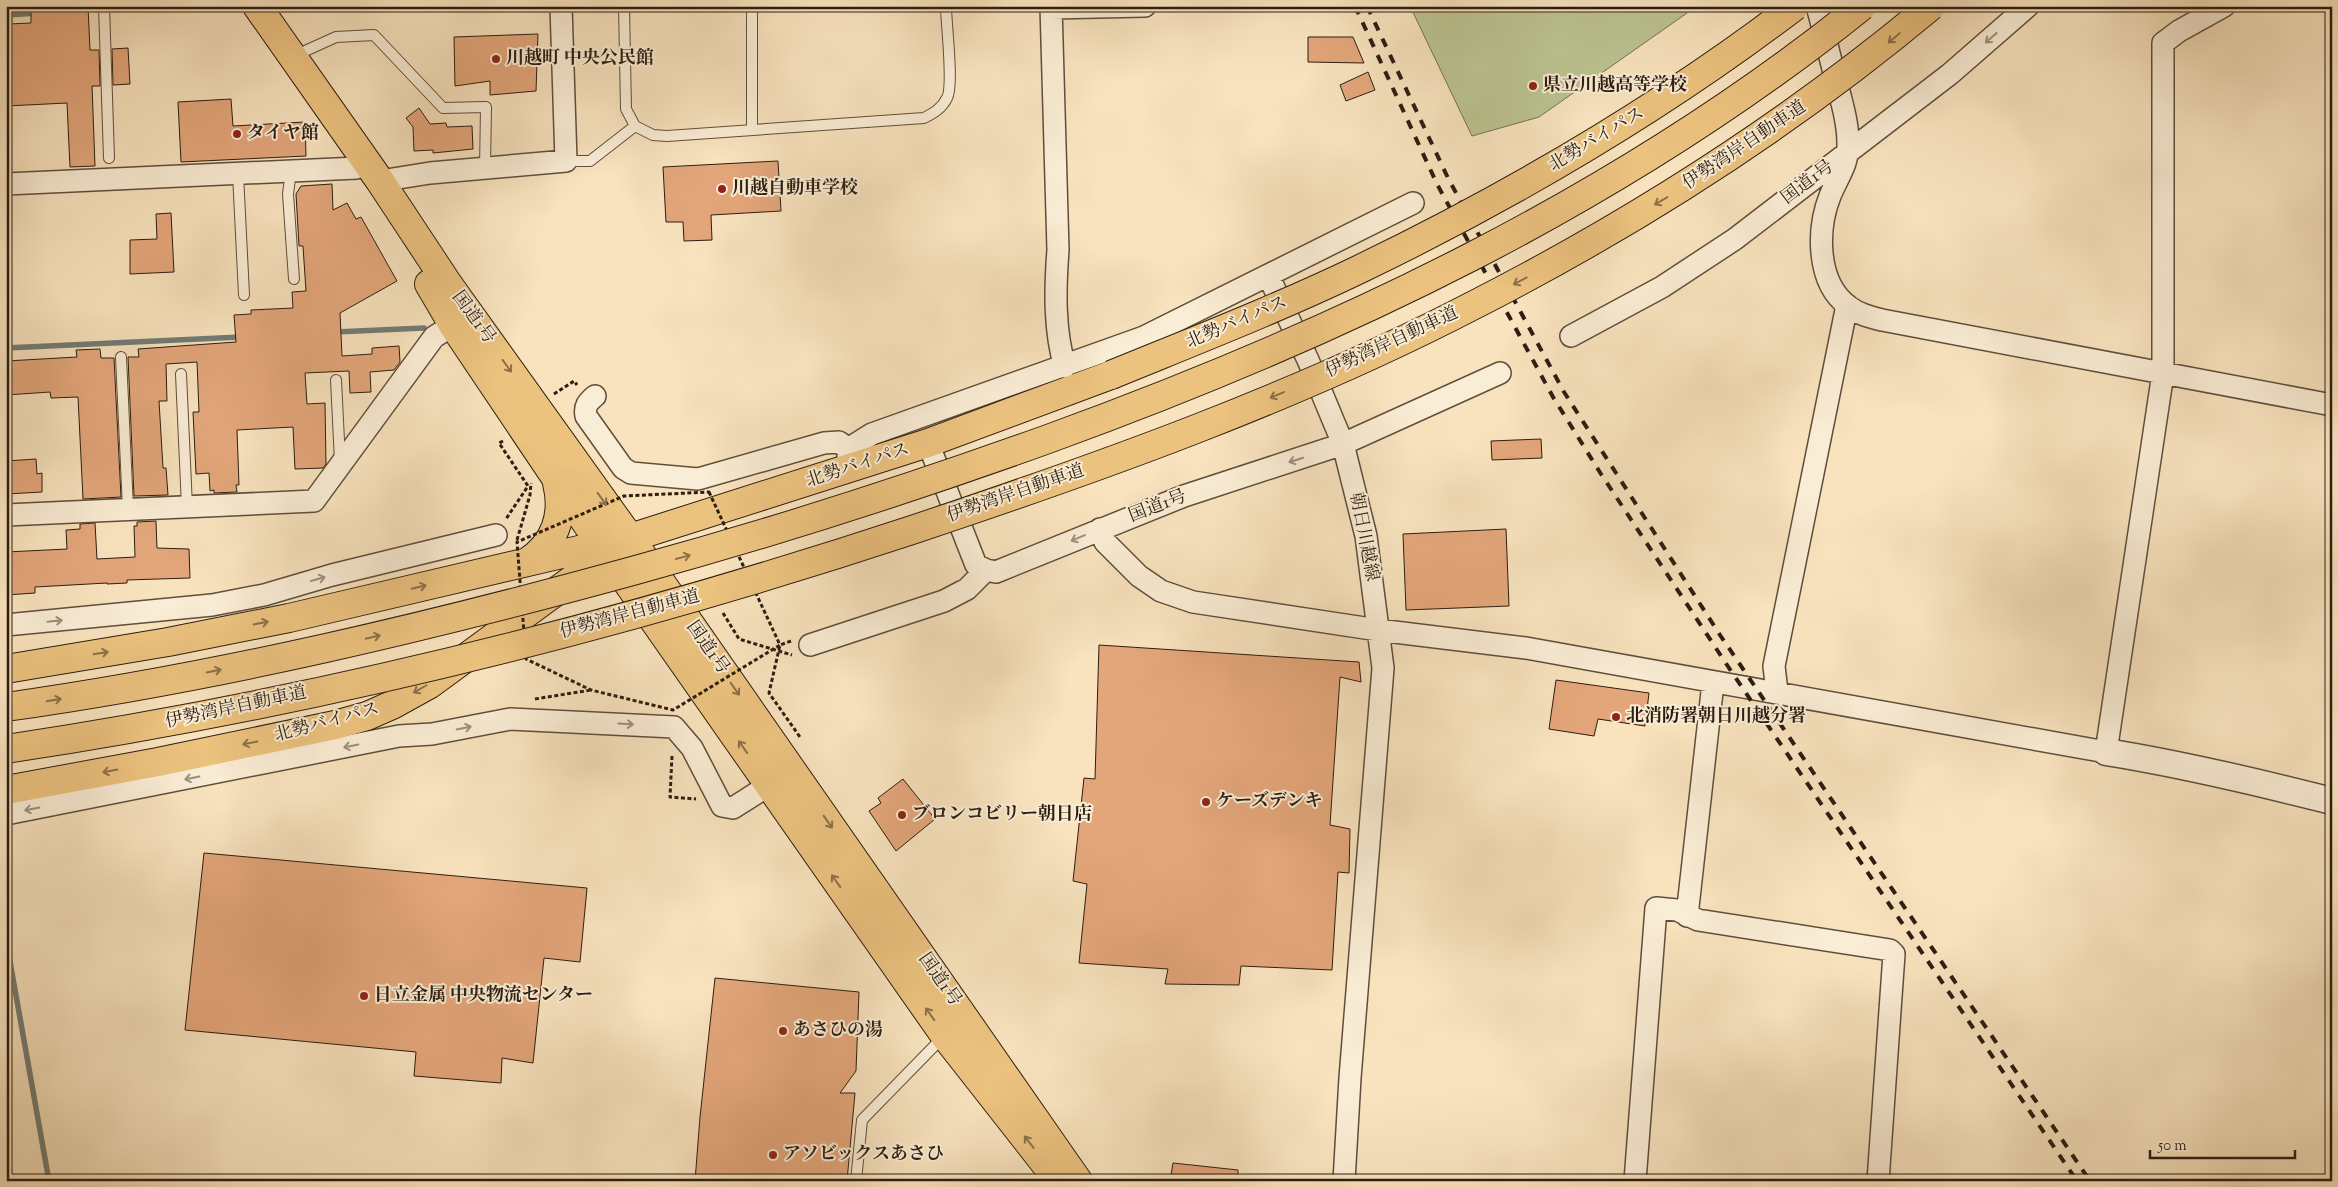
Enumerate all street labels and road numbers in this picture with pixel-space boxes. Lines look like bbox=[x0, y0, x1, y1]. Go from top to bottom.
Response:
street label: 伊勢湾岸自動車道 bbox=[1678, 95, 1812, 197]
street label: 北勢バイパス bbox=[1544, 101, 1650, 179]
street label: 国道1号 bbox=[1776, 155, 1840, 211]
street label: 国道1号 bbox=[445, 286, 501, 350]
street label: 北勢バイパス bbox=[1182, 290, 1292, 356]
street label: 伊勢湾岸自動車道 bbox=[1321, 301, 1463, 385]
street label: 北勢バイパス bbox=[803, 437, 913, 495]
street label: 伊勢湾岸自動車道 bbox=[944, 458, 1088, 530]
street label: 国道1号 bbox=[1125, 484, 1191, 530]
street label: 朝日川越線 bbox=[1342, 490, 1384, 584]
street label: 伊勢湾岸自動車道 bbox=[557, 584, 703, 646]
street label: 国道1号 bbox=[679, 616, 735, 680]
street label: 伊勢湾岸自動車道 bbox=[163, 680, 309, 736]
street label: 北勢バイパス bbox=[272, 697, 382, 749]
street label: 国道1号 bbox=[911, 948, 967, 1012]

